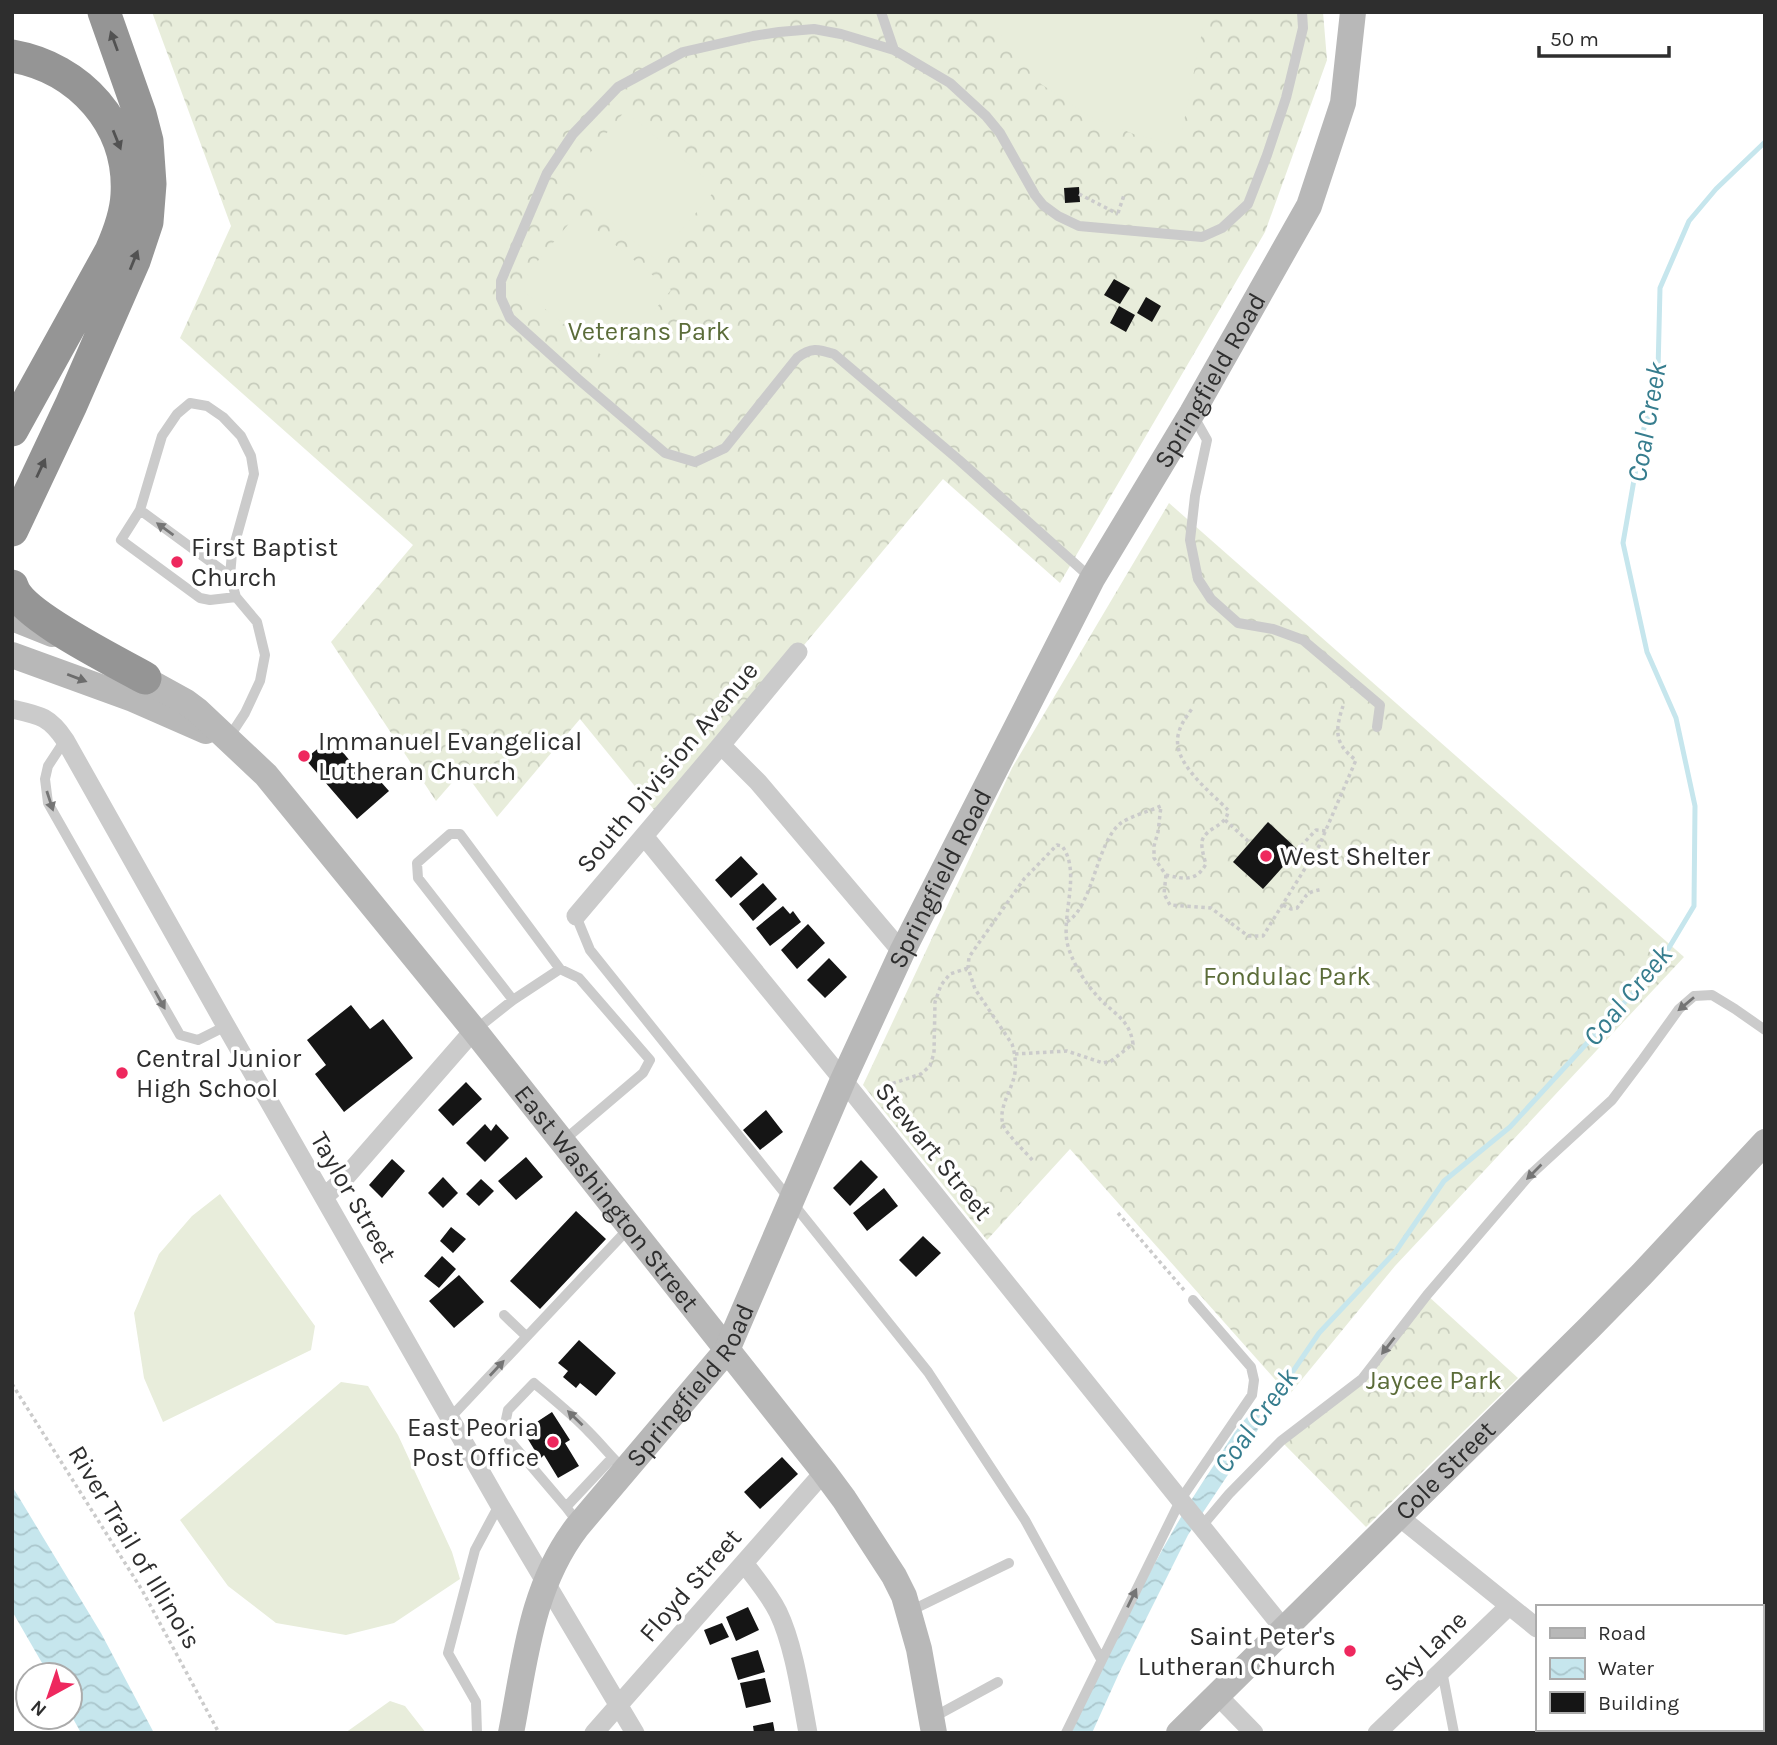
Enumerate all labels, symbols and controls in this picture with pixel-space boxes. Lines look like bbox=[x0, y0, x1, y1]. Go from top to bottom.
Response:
scale bar bbox=[1539, 14, 1668, 58]
text: 50 m bbox=[1550, 27, 1599, 51]
one-way arrow bbox=[108, 30, 119, 51]
one-way arrow bbox=[112, 129, 123, 150]
one-way arrow bbox=[129, 250, 140, 271]
street label: Springfield Road bbox=[1147, 287, 1273, 474]
park label: Veterans Park bbox=[568, 316, 730, 347]
water label: Coal Creek bbox=[1620, 359, 1673, 485]
one-way arrow bbox=[36, 458, 47, 478]
one-way arrow bbox=[156, 522, 174, 536]
place label: First Baptist Church bbox=[191, 532, 338, 593]
marker: First Baptist Church bbox=[169, 554, 185, 570]
street label: South Division Avenue bbox=[570, 655, 765, 879]
one-way arrow bbox=[66, 672, 87, 683]
place label: Immanuel Evangelical Lutheran Church bbox=[318, 726, 582, 787]
marker: Immanuel Evangelical Lutheran Church bbox=[296, 748, 312, 764]
street label: Springfield Road bbox=[882, 784, 999, 973]
one-way arrow bbox=[45, 791, 56, 812]
place label: West Shelter bbox=[1280, 841, 1431, 872]
marker: West Shelter bbox=[1258, 848, 1274, 864]
water label: Coal Creek bbox=[1576, 938, 1680, 1052]
park label: Fondulac Park bbox=[1203, 961, 1371, 992]
one-way arrow bbox=[154, 991, 166, 1010]
one-way arrow bbox=[1677, 996, 1695, 1012]
place label: Central Junior High School bbox=[136, 1043, 302, 1104]
marker: Central Junior High School bbox=[114, 1065, 130, 1081]
street label: Stewart Street bbox=[868, 1076, 999, 1227]
street label: East Washington Street bbox=[508, 1079, 706, 1318]
street label: Taylor Street bbox=[304, 1126, 404, 1268]
one-way arrow bbox=[1526, 1163, 1543, 1179]
street label: Springfield Road bbox=[620, 1299, 761, 1473]
one-way arrow bbox=[1380, 1336, 1395, 1354]
one-way arrow bbox=[488, 1360, 504, 1377]
water label: Coal Creek bbox=[1206, 1361, 1305, 1479]
park label: Jaycee Park bbox=[1366, 1365, 1502, 1396]
one-way arrow bbox=[567, 1411, 584, 1427]
place label: East Peoria Post Office bbox=[407, 1412, 539, 1473]
street label: Cole Street bbox=[1389, 1414, 1502, 1527]
marker: East Peoria Post Office bbox=[545, 1434, 561, 1450]
street label: River Trail of Illinois bbox=[62, 1440, 208, 1655]
street label: Floyd Street bbox=[633, 1522, 748, 1648]
one-way arrow bbox=[1126, 1588, 1137, 1608]
street label: Sky Lane bbox=[1377, 1604, 1473, 1699]
legend bbox=[1536, 1605, 1763, 1731]
place label: Saint Peter's Lutheran Church bbox=[1138, 1621, 1336, 1682]
text: Road bbox=[1598, 1621, 1646, 1645]
marker: Saint Peter's Lutheran Church bbox=[1342, 1643, 1358, 1659]
text: Water bbox=[1598, 1656, 1654, 1680]
north arrow bbox=[14, 1661, 84, 1731]
text: Building bbox=[1598, 1691, 1679, 1715]
text: N bbox=[26, 1695, 51, 1721]

